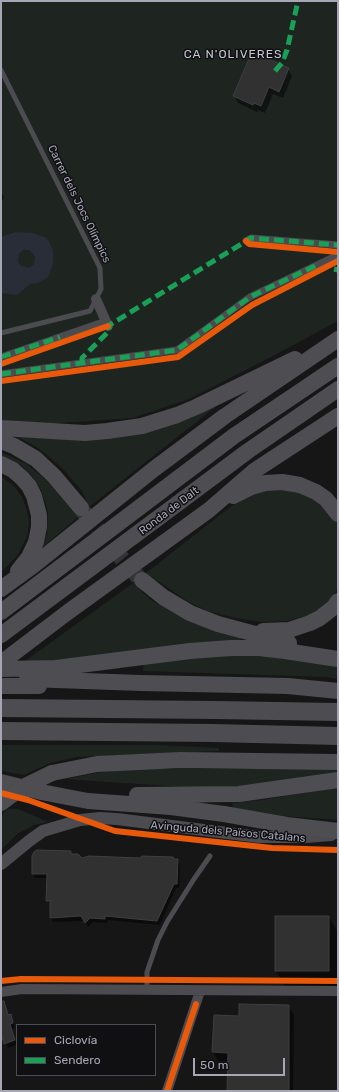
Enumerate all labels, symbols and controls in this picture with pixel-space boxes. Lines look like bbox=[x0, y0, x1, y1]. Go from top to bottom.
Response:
district label: CA N'OLIVERES bbox=[184, 48, 282, 62]
street label: Carrer dels Jocs Olímpics bbox=[45, 143, 113, 265]
street label: Ronda de Dalt bbox=[136, 484, 202, 538]
street label: Avinguda dels Països Catalans bbox=[150, 819, 306, 845]
legend bbox=[16, 1024, 156, 1076]
text: Ciclovía bbox=[54, 1033, 97, 1047]
scale bar bbox=[195, 1050, 287, 1076]
text: Sendero bbox=[54, 1053, 101, 1067]
text: 50 m bbox=[200, 1058, 228, 1072]

